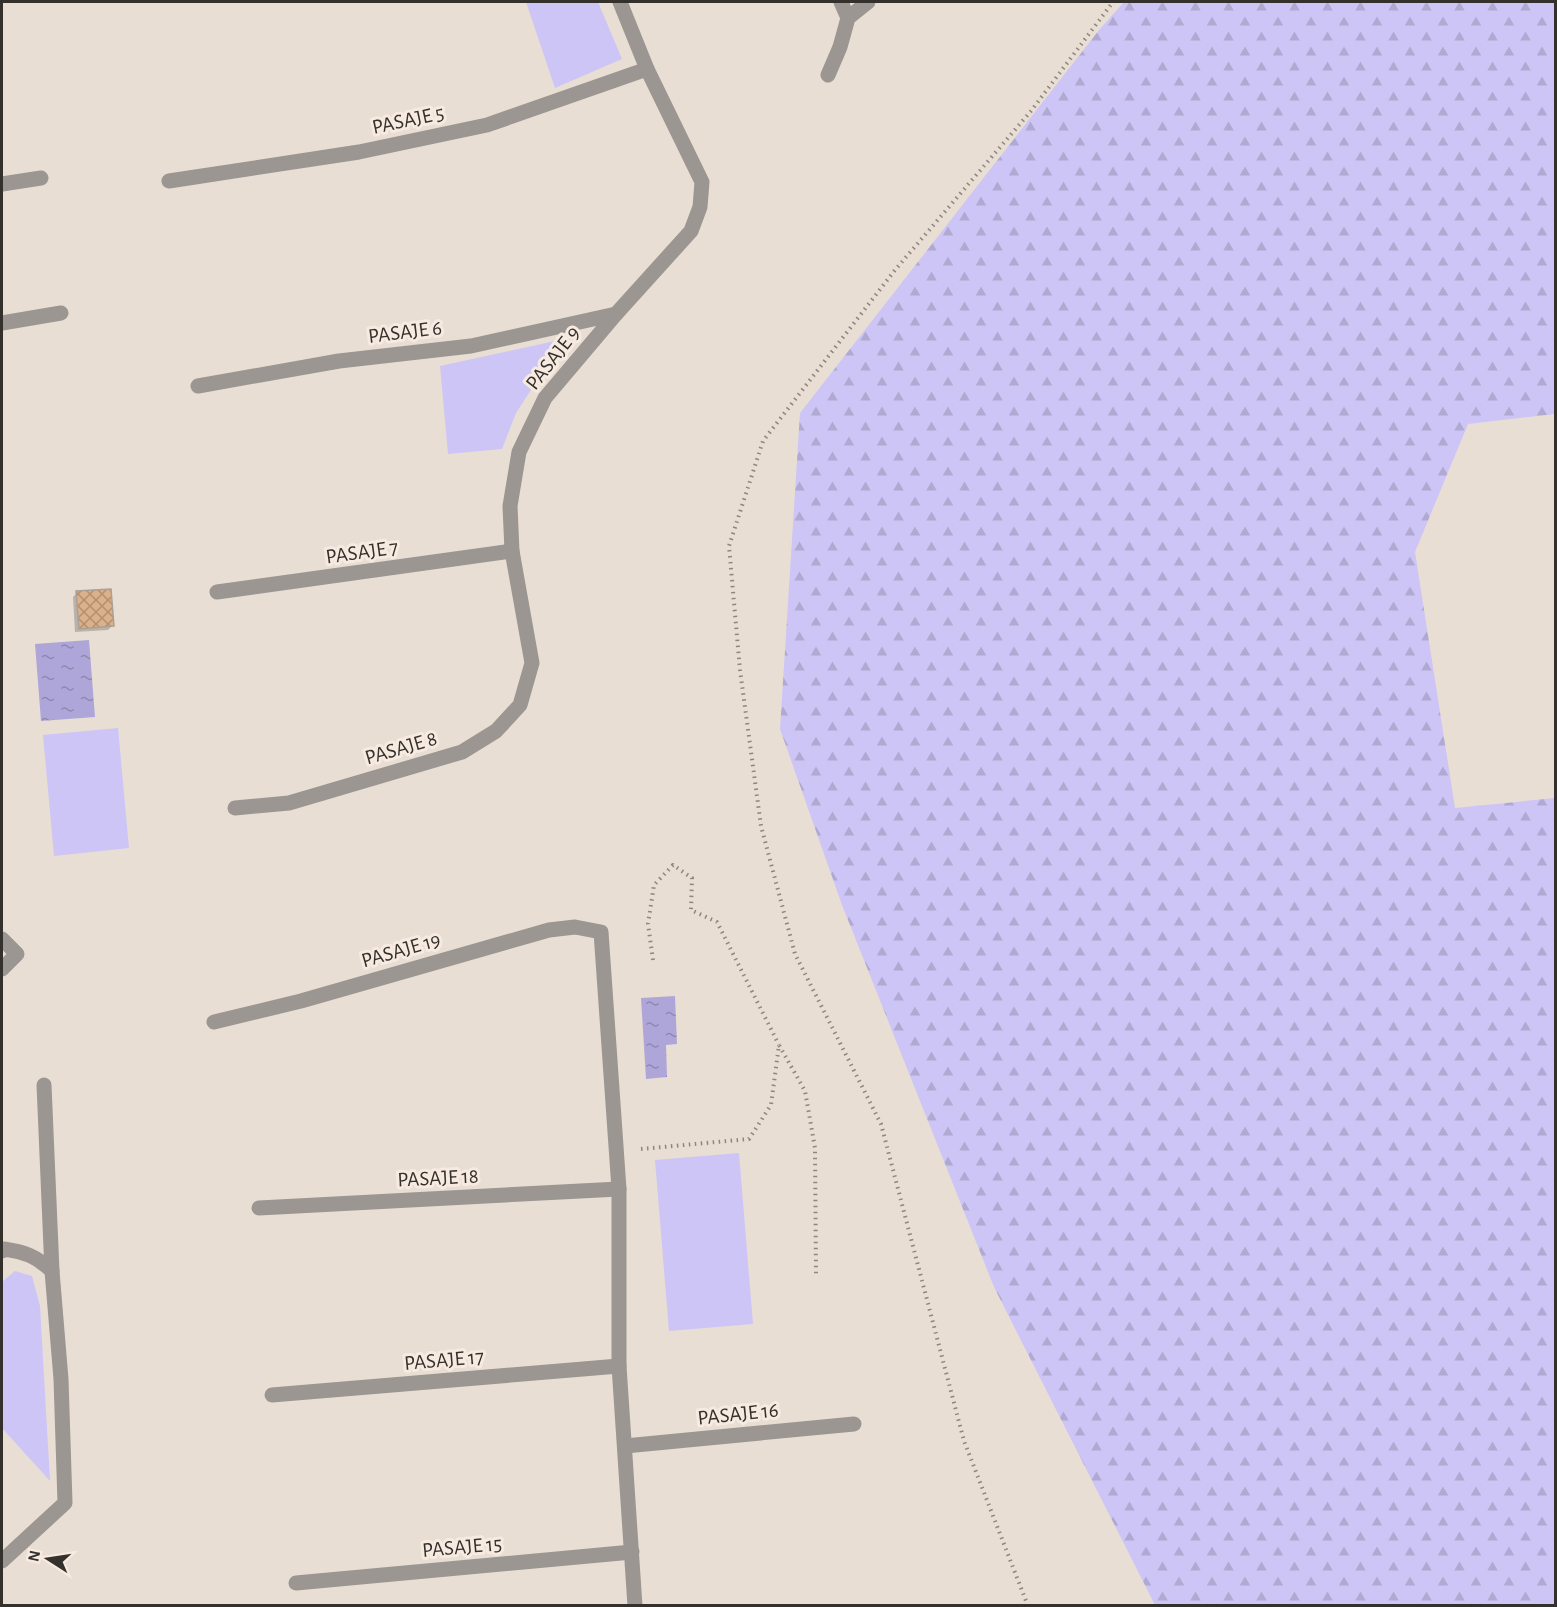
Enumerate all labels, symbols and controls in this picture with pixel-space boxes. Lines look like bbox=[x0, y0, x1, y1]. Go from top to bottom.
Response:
street label: PASAJE 5 bbox=[370, 102, 446, 138]
street label: PASAJE 6 bbox=[367, 317, 443, 347]
street label: PASAJE 9 bbox=[522, 322, 584, 394]
street label: PASAJE 7 bbox=[324, 536, 400, 567]
street label: PASAJE 8 bbox=[362, 728, 440, 768]
street label: PASAJE 19 bbox=[359, 929, 443, 971]
street label: PASAJE 18 bbox=[397, 1165, 479, 1191]
street label: PASAJE 17 bbox=[403, 1346, 485, 1374]
street label: PASAJE 16 bbox=[696, 1399, 780, 1429]
north arrow bbox=[18, 1529, 78, 1589]
street label: PASAJE 15 bbox=[421, 1533, 503, 1561]
text: N bbox=[25, 1549, 43, 1563]

